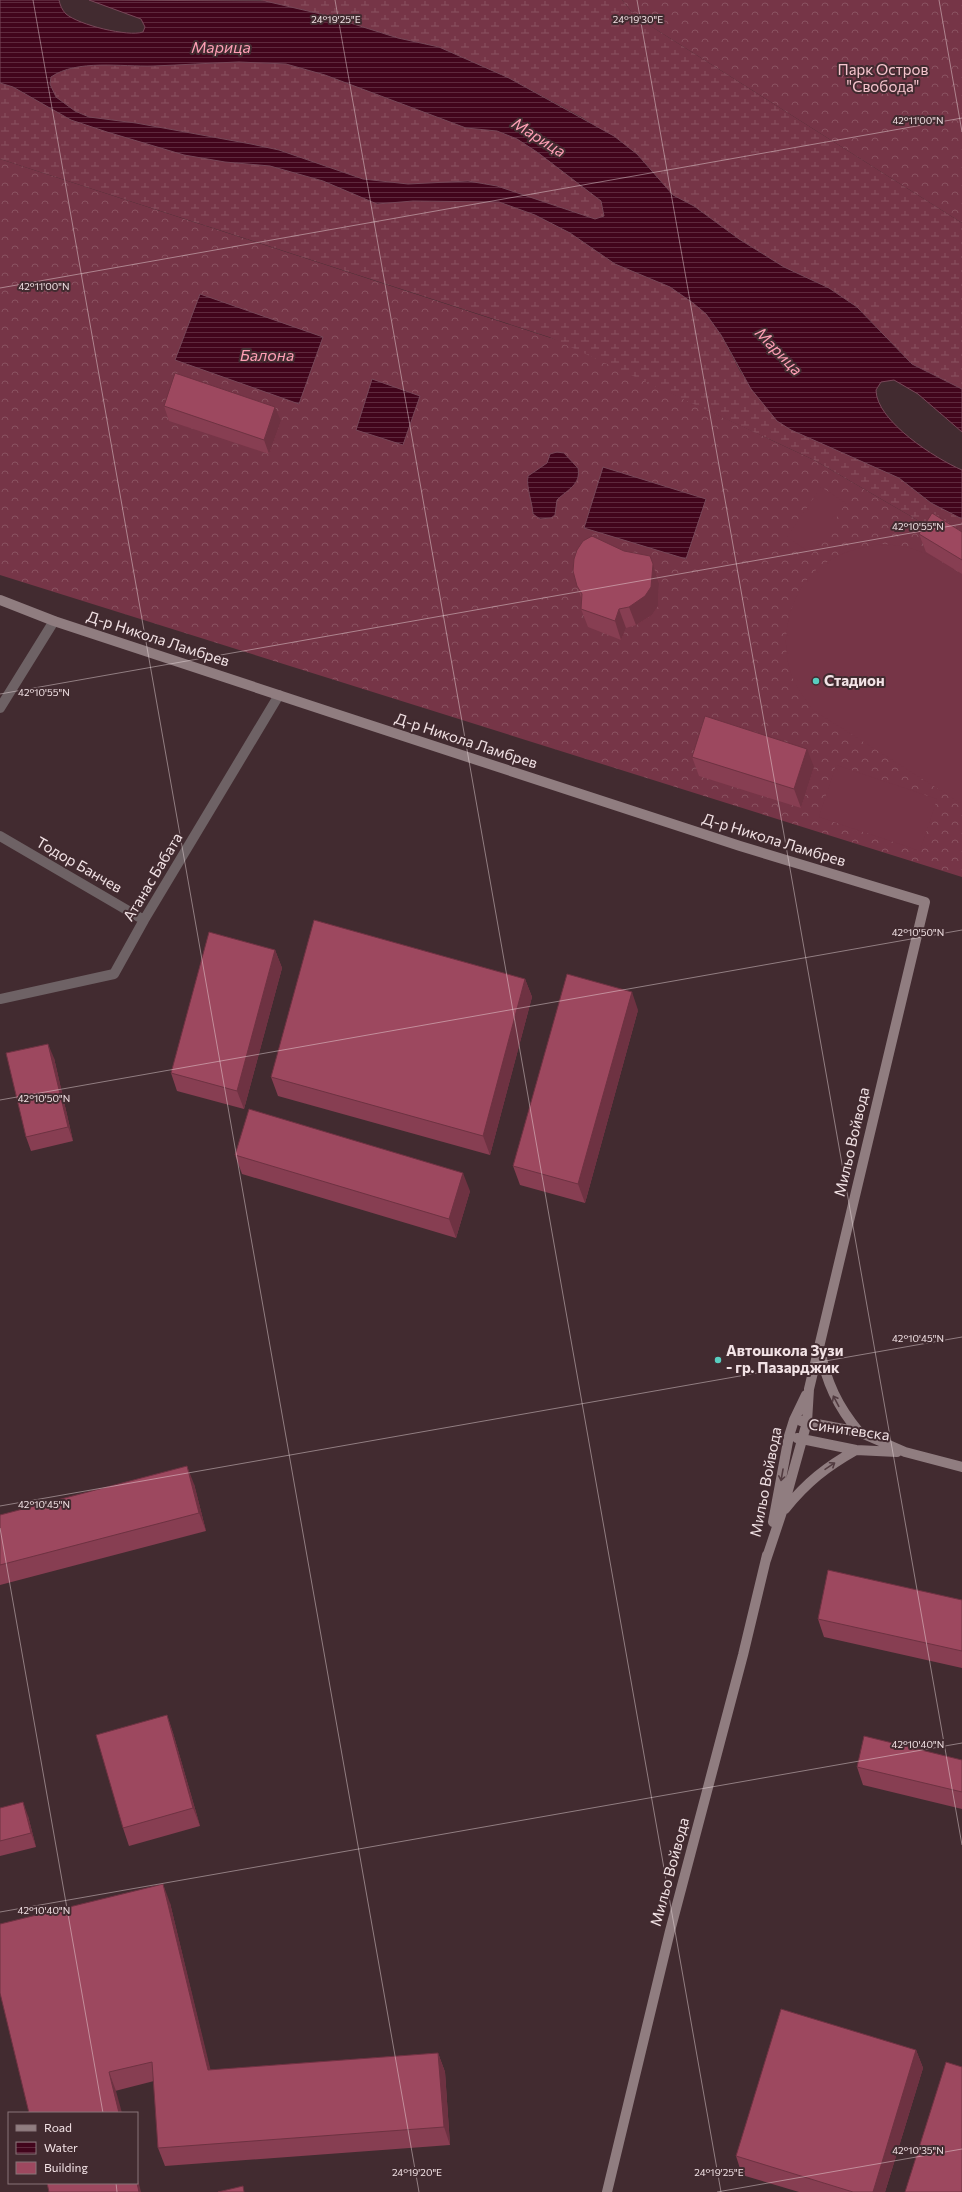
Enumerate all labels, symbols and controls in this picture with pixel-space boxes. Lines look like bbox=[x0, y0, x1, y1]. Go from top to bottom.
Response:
text: 24°19'25"E bbox=[311, 13, 361, 25]
text: 24°19'30"E bbox=[613, 13, 663, 25]
water label: Марица bbox=[191, 37, 251, 56]
park label: Парк Остров "Свобода" bbox=[837, 60, 929, 95]
water label: Марица bbox=[509, 113, 570, 160]
text: 42°11'00"N bbox=[892, 114, 944, 126]
text: 42°11'00"N bbox=[18, 280, 70, 292]
water label: Марица bbox=[752, 323, 807, 379]
water label: Балона bbox=[240, 345, 294, 364]
text: 42°10'55"N bbox=[892, 520, 944, 532]
street label: Д-р Никола Ламбрев bbox=[85, 606, 232, 670]
place label: Стадион bbox=[824, 671, 885, 689]
marker: Стадион bbox=[811, 676, 821, 686]
text: 42°10'55"N bbox=[18, 686, 70, 698]
street label: Д-р Никола Ламбрев bbox=[393, 708, 540, 772]
street label: Д-р Никола Ламбрев bbox=[700, 809, 848, 869]
street label: Атанас Бабата bbox=[119, 829, 186, 924]
street label: Тодор Банчев bbox=[33, 832, 126, 896]
text: 42°10'50"N bbox=[892, 926, 944, 938]
street label: Мильо Войвода bbox=[830, 1085, 872, 1198]
text: 42°10'50"N bbox=[18, 1092, 70, 1104]
text: 42°10'45"N bbox=[892, 1332, 944, 1344]
place label: Автошкола Зузи - гр. Пазарджик bbox=[726, 1341, 843, 1376]
marker: Автошкола Зузи - гр. Пазарджик bbox=[713, 1355, 723, 1365]
one-way arrow bbox=[832, 1395, 840, 1407]
street label: Синитевска bbox=[807, 1414, 891, 1444]
street label: Мильо Войвода bbox=[746, 1425, 785, 1538]
one-way arrow bbox=[824, 1462, 835, 1470]
one-way arrow bbox=[778, 1468, 786, 1481]
text: 42°10'45"N bbox=[18, 1498, 70, 1510]
text: 42°10'40"N bbox=[892, 1738, 944, 1750]
street label: Мильо Войвода bbox=[646, 1815, 692, 1928]
text: 42°10'40"N bbox=[18, 1904, 70, 1916]
legend bbox=[8, 2112, 138, 2184]
text: Road bbox=[44, 2120, 72, 2134]
text: Water bbox=[44, 2140, 78, 2154]
text: 42°10'35"N bbox=[892, 2144, 944, 2156]
text: Building bbox=[44, 2160, 88, 2174]
text: 24°19'20"E bbox=[392, 2166, 442, 2178]
text: 24°19'25"E bbox=[694, 2166, 744, 2178]

